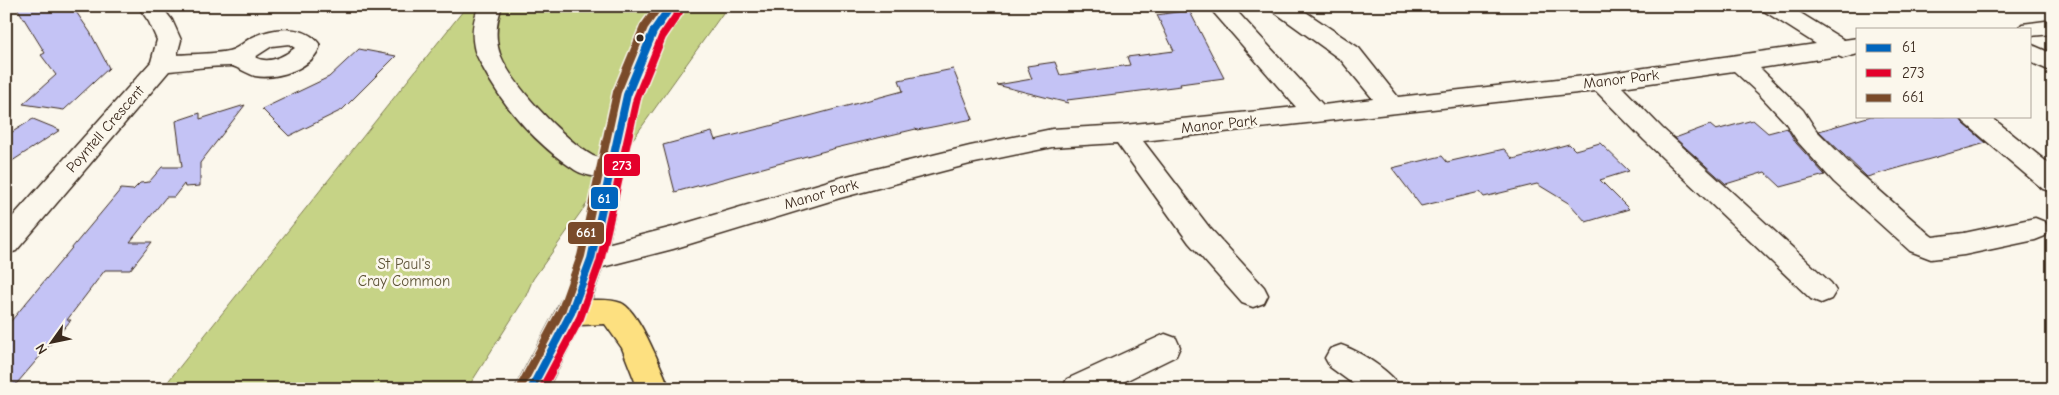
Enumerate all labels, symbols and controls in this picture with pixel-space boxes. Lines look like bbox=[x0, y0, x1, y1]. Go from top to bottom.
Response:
legend bbox=[1856, 28, 2032, 118]
unlabelled marker bbox=[635, 33, 645, 43]
text: 61 bbox=[1902, 38, 1916, 56]
text: 273 bbox=[1902, 64, 1925, 82]
street label: Manor Park bbox=[1582, 65, 1661, 93]
street label: Poyntell Crescent bbox=[62, 81, 148, 176]
text: 661 bbox=[1902, 88, 1924, 106]
street label: Manor Park bbox=[1180, 111, 1259, 137]
line badge: 273 bbox=[603, 153, 641, 177]
text: 273 bbox=[612, 157, 632, 174]
street label: Manor Park bbox=[782, 175, 861, 213]
line badge: 61 bbox=[590, 186, 619, 210]
text: 61 bbox=[598, 190, 610, 207]
line badge: 661 bbox=[567, 221, 605, 245]
text: 661 bbox=[576, 224, 596, 241]
park label: St Paul's Cray Common bbox=[358, 255, 450, 290]
north arrow bbox=[28, 318, 78, 368]
text: N bbox=[32, 340, 51, 357]

